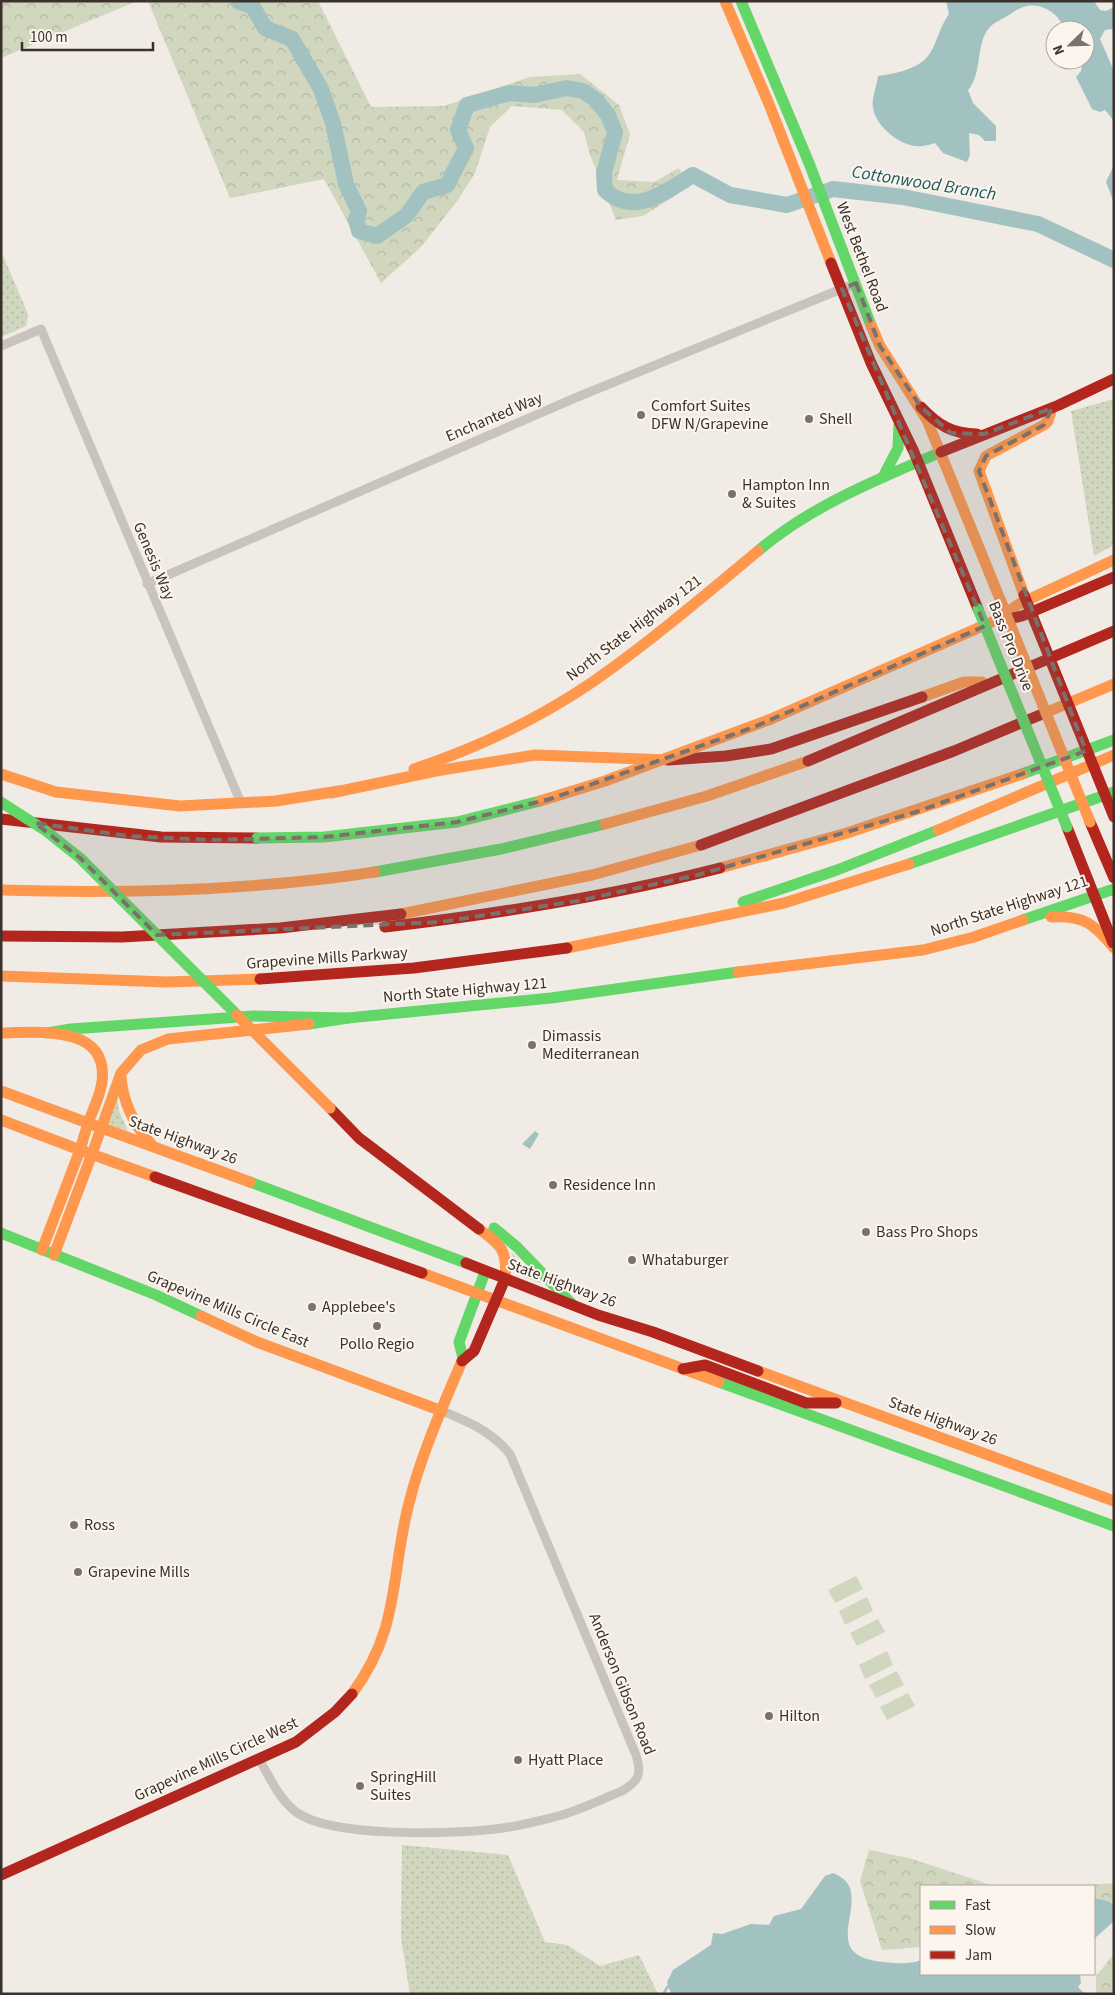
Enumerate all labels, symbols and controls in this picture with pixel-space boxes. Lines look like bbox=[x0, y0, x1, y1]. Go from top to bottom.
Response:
scale bar bbox=[22, 20, 154, 52]
north arrow bbox=[1045, 20, 1095, 70]
text: 100 m bbox=[30, 27, 68, 48]
text: N bbox=[1048, 41, 1070, 58]
water label: Cottonwood Branch bbox=[850, 159, 998, 207]
street label: West Bethel Road bbox=[831, 199, 893, 315]
street label: Enchanted Way bbox=[442, 387, 546, 447]
place label: Comfort Suites DFW N/Grapevine bbox=[651, 395, 769, 435]
place label: Shell bbox=[819, 408, 852, 430]
marker: Comfort Suites DFW N/Grapevine bbox=[635, 409, 647, 421]
marker: Shell bbox=[803, 413, 815, 425]
place label: Hampton Inn & Suites bbox=[742, 474, 830, 514]
marker: Hampton Inn & Suites bbox=[726, 488, 738, 500]
street label: Genesis Way bbox=[128, 519, 181, 604]
street label: North State Highway 121 bbox=[562, 570, 706, 686]
street label: Bass Pro Drive bbox=[983, 598, 1039, 694]
street label: North State Highway 121 bbox=[927, 870, 1091, 942]
street label: Grapevine Mills Parkway bbox=[246, 941, 409, 975]
street label: North State Highway 121 bbox=[382, 972, 548, 1008]
place label: Dimassis Mediterranean bbox=[542, 1025, 640, 1065]
marker: Dimassis Mediterranean bbox=[526, 1039, 538, 1051]
street label: State Highway 26 bbox=[125, 1110, 241, 1170]
place label: Residence Inn bbox=[563, 1174, 656, 1196]
marker: Residence Inn bbox=[547, 1179, 559, 1191]
place label: Bass Pro Shops bbox=[876, 1221, 978, 1243]
marker: Bass Pro Shops bbox=[860, 1226, 872, 1238]
place label: Whataburger bbox=[642, 1249, 729, 1271]
street label: State Highway 26 bbox=[504, 1253, 620, 1313]
marker: Whataburger bbox=[626, 1254, 638, 1266]
street label: Grapevine Mills Circle East bbox=[144, 1265, 313, 1353]
place label: Applebee's bbox=[322, 1296, 396, 1318]
marker: Applebee's bbox=[306, 1301, 318, 1313]
marker: Pollo Regio bbox=[371, 1320, 383, 1332]
place label: Pollo Regio bbox=[340, 1333, 414, 1355]
street label: State Highway 26 bbox=[885, 1391, 1001, 1451]
place label: Ross bbox=[84, 1514, 115, 1536]
marker: Ross bbox=[68, 1519, 80, 1531]
place label: Grapevine Mills bbox=[88, 1561, 190, 1583]
marker: Grapevine Mills bbox=[72, 1566, 84, 1578]
street label: Anderson Gibson Road bbox=[583, 1610, 661, 1758]
place label: Hilton bbox=[779, 1705, 820, 1727]
marker: Hilton bbox=[763, 1710, 775, 1722]
street label: Grapevine Mills Circle West bbox=[131, 1711, 302, 1807]
place label: Hyatt Place bbox=[528, 1749, 603, 1771]
marker: Hyatt Place bbox=[512, 1754, 524, 1766]
place label: SpringHill Suites bbox=[370, 1766, 436, 1806]
marker: SpringHill Suites bbox=[354, 1780, 366, 1792]
legend bbox=[920, 1885, 1095, 1975]
text: Fast bbox=[965, 1895, 991, 1916]
text: Slow bbox=[965, 1920, 996, 1941]
text: Jam bbox=[965, 1945, 992, 1966]

